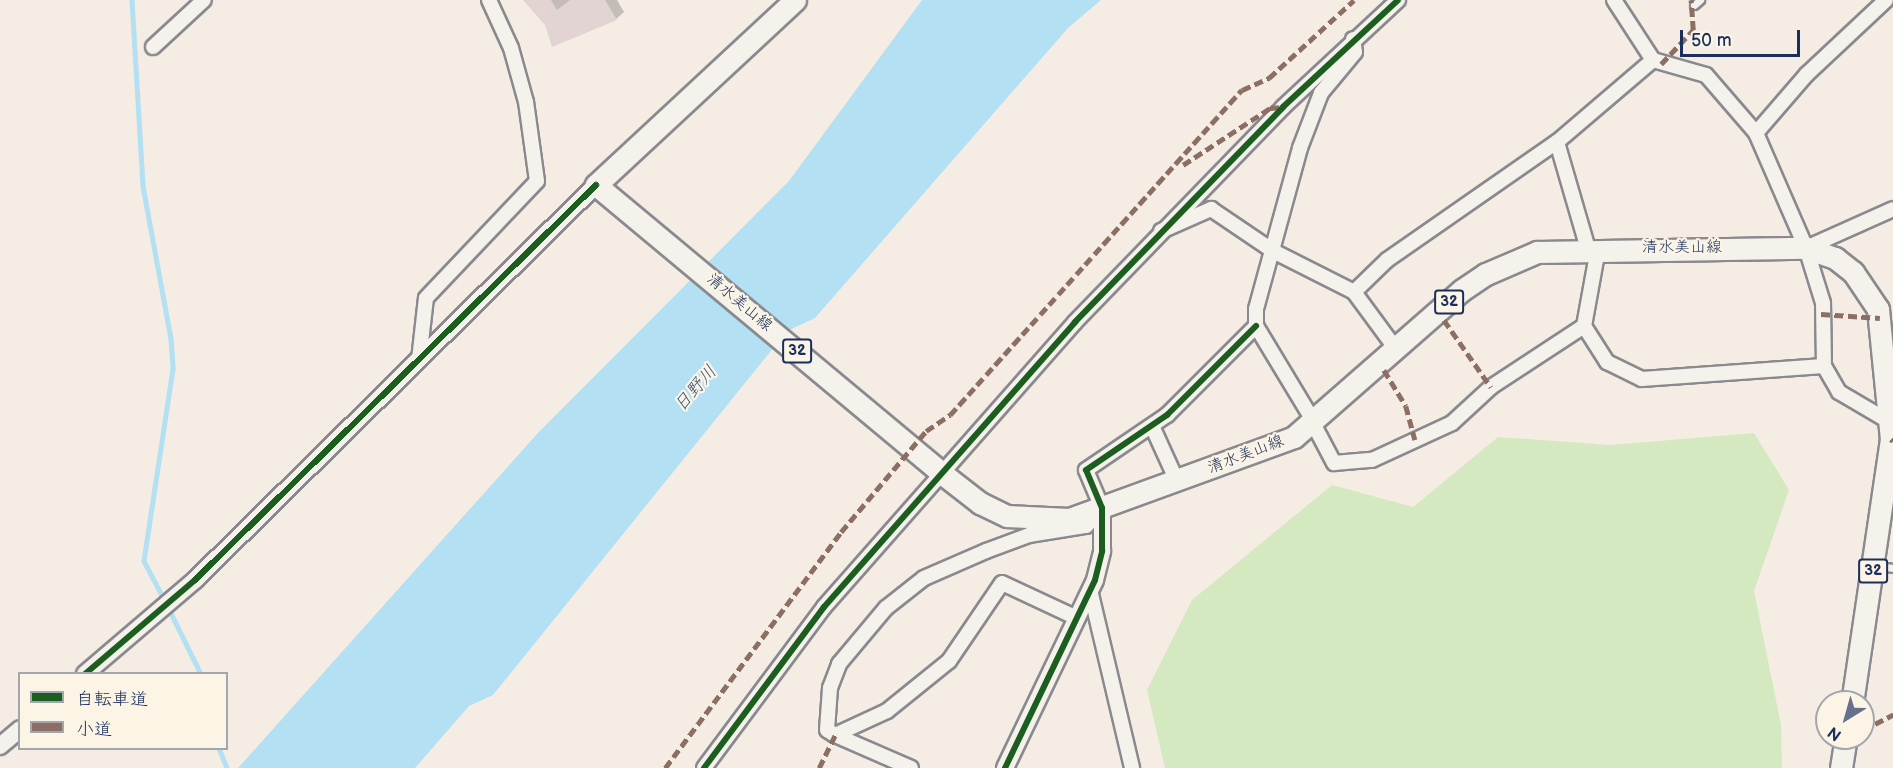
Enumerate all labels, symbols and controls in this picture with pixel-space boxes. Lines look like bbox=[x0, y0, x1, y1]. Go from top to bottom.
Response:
scale bar bbox=[1683, 18, 1803, 56]
text: 50 m bbox=[1691, 30, 1732, 51]
street label: 清水美山線 bbox=[1642, 238, 1722, 258]
street label: 清水美山線 bbox=[702, 270, 776, 336]
road number: 32 bbox=[1434, 290, 1464, 314]
road number: 32 bbox=[782, 339, 812, 363]
water label: 日野川 bbox=[670, 362, 722, 416]
street label: 清水美山線 bbox=[1205, 432, 1287, 478]
road number: 32 bbox=[1858, 559, 1888, 583]
legend bbox=[18, 672, 228, 750]
text: 自転車道 bbox=[76, 689, 148, 710]
north arrow bbox=[1815, 690, 1875, 750]
text: 小道 bbox=[76, 719, 112, 740]
text: N bbox=[1825, 722, 1846, 744]

